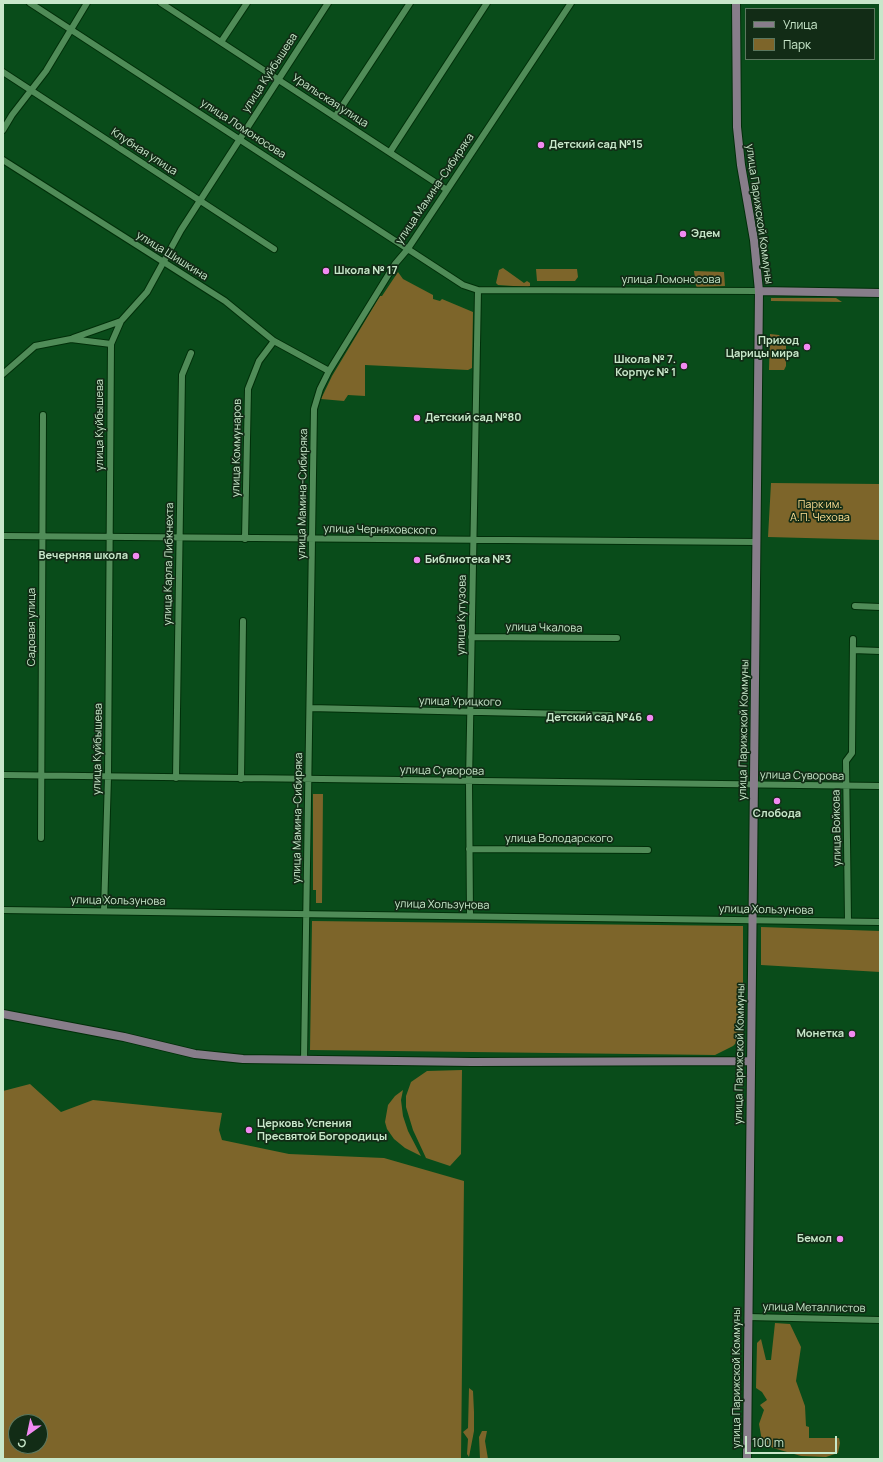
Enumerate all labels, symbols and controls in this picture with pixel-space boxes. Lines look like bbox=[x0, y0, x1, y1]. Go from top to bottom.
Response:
legend bbox=[745, 8, 875, 60]
text: Улица bbox=[783, 16, 817, 33]
street label: улица Куйбышева bbox=[239, 31, 301, 115]
text: Парк bbox=[783, 36, 811, 53]
street label: Уральская улица bbox=[289, 71, 371, 131]
street label: улица Ломоносова bbox=[198, 96, 288, 162]
street label: Клубная улица bbox=[108, 126, 180, 178]
street label: улица Мамина-Сибиряка bbox=[393, 131, 477, 247]
place label: Детский сад №15 bbox=[549, 138, 643, 152]
marker: Детский сад №15 bbox=[536, 140, 546, 150]
street label: улица Парижской Коммуны bbox=[743, 143, 775, 285]
place label: Эдем bbox=[691, 227, 720, 241]
street label: улица Шишкина bbox=[134, 229, 210, 283]
marker: Эдем bbox=[678, 229, 688, 239]
place label: Школа № 17 bbox=[334, 264, 398, 278]
marker: Школа № 17 bbox=[321, 266, 331, 276]
street label: улица Ломоносова bbox=[621, 273, 721, 287]
place label: Приход Царицы мира bbox=[726, 334, 799, 360]
marker: Приход Царицы мира bbox=[802, 342, 812, 352]
place label: Школа № 7. Корпус № 1 bbox=[614, 353, 676, 379]
marker: Школа № 7. Корпус № 1 bbox=[679, 361, 689, 371]
street label: улица Куйбышева bbox=[93, 379, 107, 471]
street label: улица Коммунаров bbox=[230, 399, 244, 497]
place label: Детский сад №80 bbox=[425, 411, 521, 425]
marker: Детский сад №80 bbox=[412, 413, 422, 423]
street label: улица Мамина-Сибиряка bbox=[295, 429, 311, 559]
park label: Парк им. А.П. Чехова bbox=[790, 498, 850, 524]
street label: улица Карла Либкнехта bbox=[161, 502, 177, 626]
street label: улица Черняховского bbox=[323, 522, 437, 538]
place label: Вечерняя школа bbox=[39, 549, 128, 563]
marker: Вечерняя школа bbox=[131, 551, 141, 561]
place label: Библиотека №3 bbox=[425, 553, 511, 567]
marker: Библиотека №3 bbox=[412, 555, 422, 565]
street label: улица Кутузова bbox=[455, 575, 469, 655]
street label: Садовая улица bbox=[25, 588, 39, 666]
street label: улица Чкалова bbox=[505, 621, 583, 635]
street label: улица Парижской Коммуны bbox=[736, 659, 752, 801]
street label: улица Урицкого bbox=[419, 695, 501, 709]
street label: улица Куйбышева bbox=[91, 703, 105, 795]
place label: Детский сад №46 bbox=[546, 711, 642, 725]
marker: Детский сад №46 bbox=[645, 713, 655, 723]
street label: улица Мамина-Сибиряка bbox=[290, 753, 306, 883]
street label: улица Суворова bbox=[400, 764, 484, 778]
street label: улица Суворова bbox=[760, 769, 844, 783]
street label: улица Войкова bbox=[830, 790, 844, 866]
marker: Слобода bbox=[772, 796, 782, 806]
place label: Слобода bbox=[753, 807, 801, 821]
street label: улица Володарского bbox=[505, 832, 613, 846]
street label: улица Хользунова bbox=[70, 894, 166, 908]
street label: улица Хользунова bbox=[394, 898, 490, 912]
street label: улица Хользунова bbox=[718, 903, 814, 917]
street label: улица Парижской Коммуны bbox=[732, 983, 748, 1125]
place label: Монетка bbox=[796, 1027, 844, 1041]
marker: Монетка bbox=[847, 1029, 857, 1039]
place label: Церковь Успения Пресвятой Богородицы bbox=[257, 1117, 387, 1143]
marker: Церковь Успения Пресвятой Богородицы bbox=[244, 1125, 254, 1135]
place label: Бемол bbox=[797, 1232, 832, 1246]
marker: Бемол bbox=[835, 1234, 845, 1244]
street label: улица Металлистов bbox=[762, 1301, 866, 1315]
street label: улица Парижской Коммуны bbox=[730, 1307, 744, 1449]
north arrow bbox=[8, 1414, 48, 1454]
scale bar bbox=[747, 1428, 839, 1454]
text: 100 m bbox=[752, 1434, 784, 1451]
text: С bbox=[14, 1435, 29, 1452]

